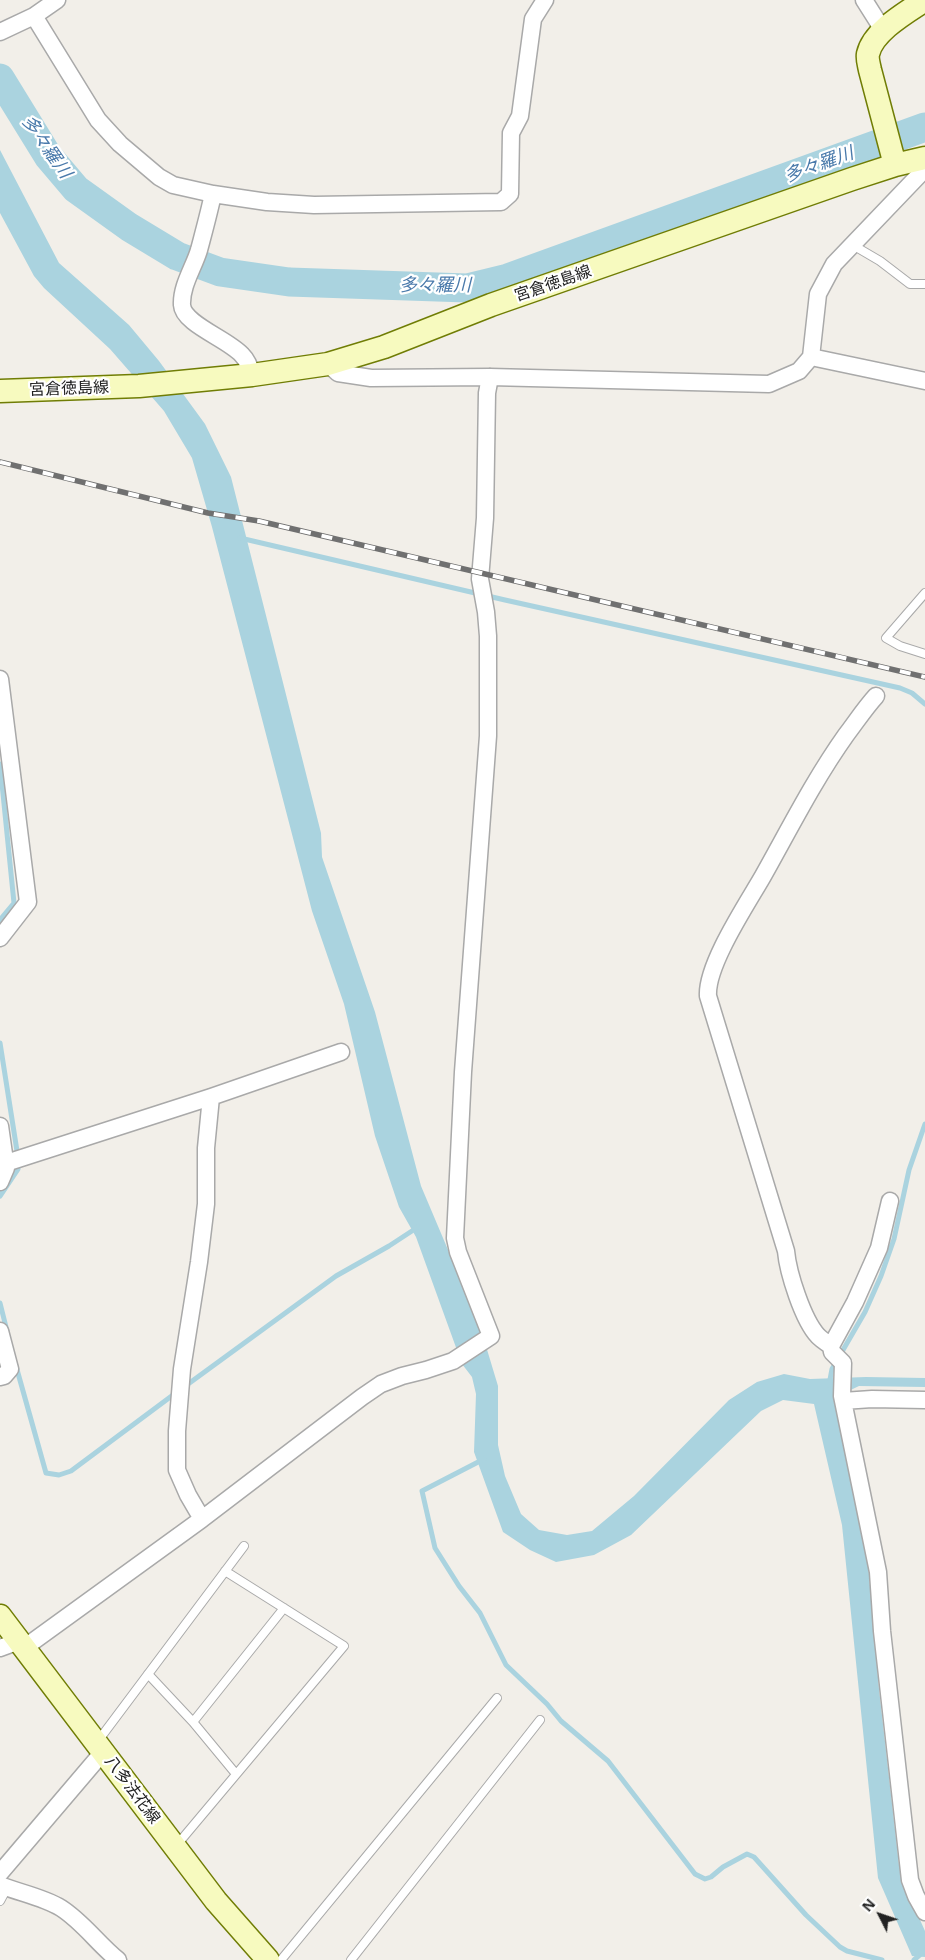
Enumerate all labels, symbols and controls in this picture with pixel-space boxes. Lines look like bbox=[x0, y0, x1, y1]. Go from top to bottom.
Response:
water label: 多々羅川 bbox=[17, 111, 75, 183]
water label: 多々羅川 bbox=[781, 143, 857, 187]
street label: 宮倉徳島線 bbox=[512, 262, 594, 306]
water label: 多々羅川 bbox=[399, 275, 471, 297]
street label: 宮倉徳島線 bbox=[29, 378, 109, 400]
street label: 八多法花線 bbox=[100, 1752, 164, 1828]
north arrow bbox=[855, 1890, 905, 1940]
text: N bbox=[857, 1894, 879, 1915]

